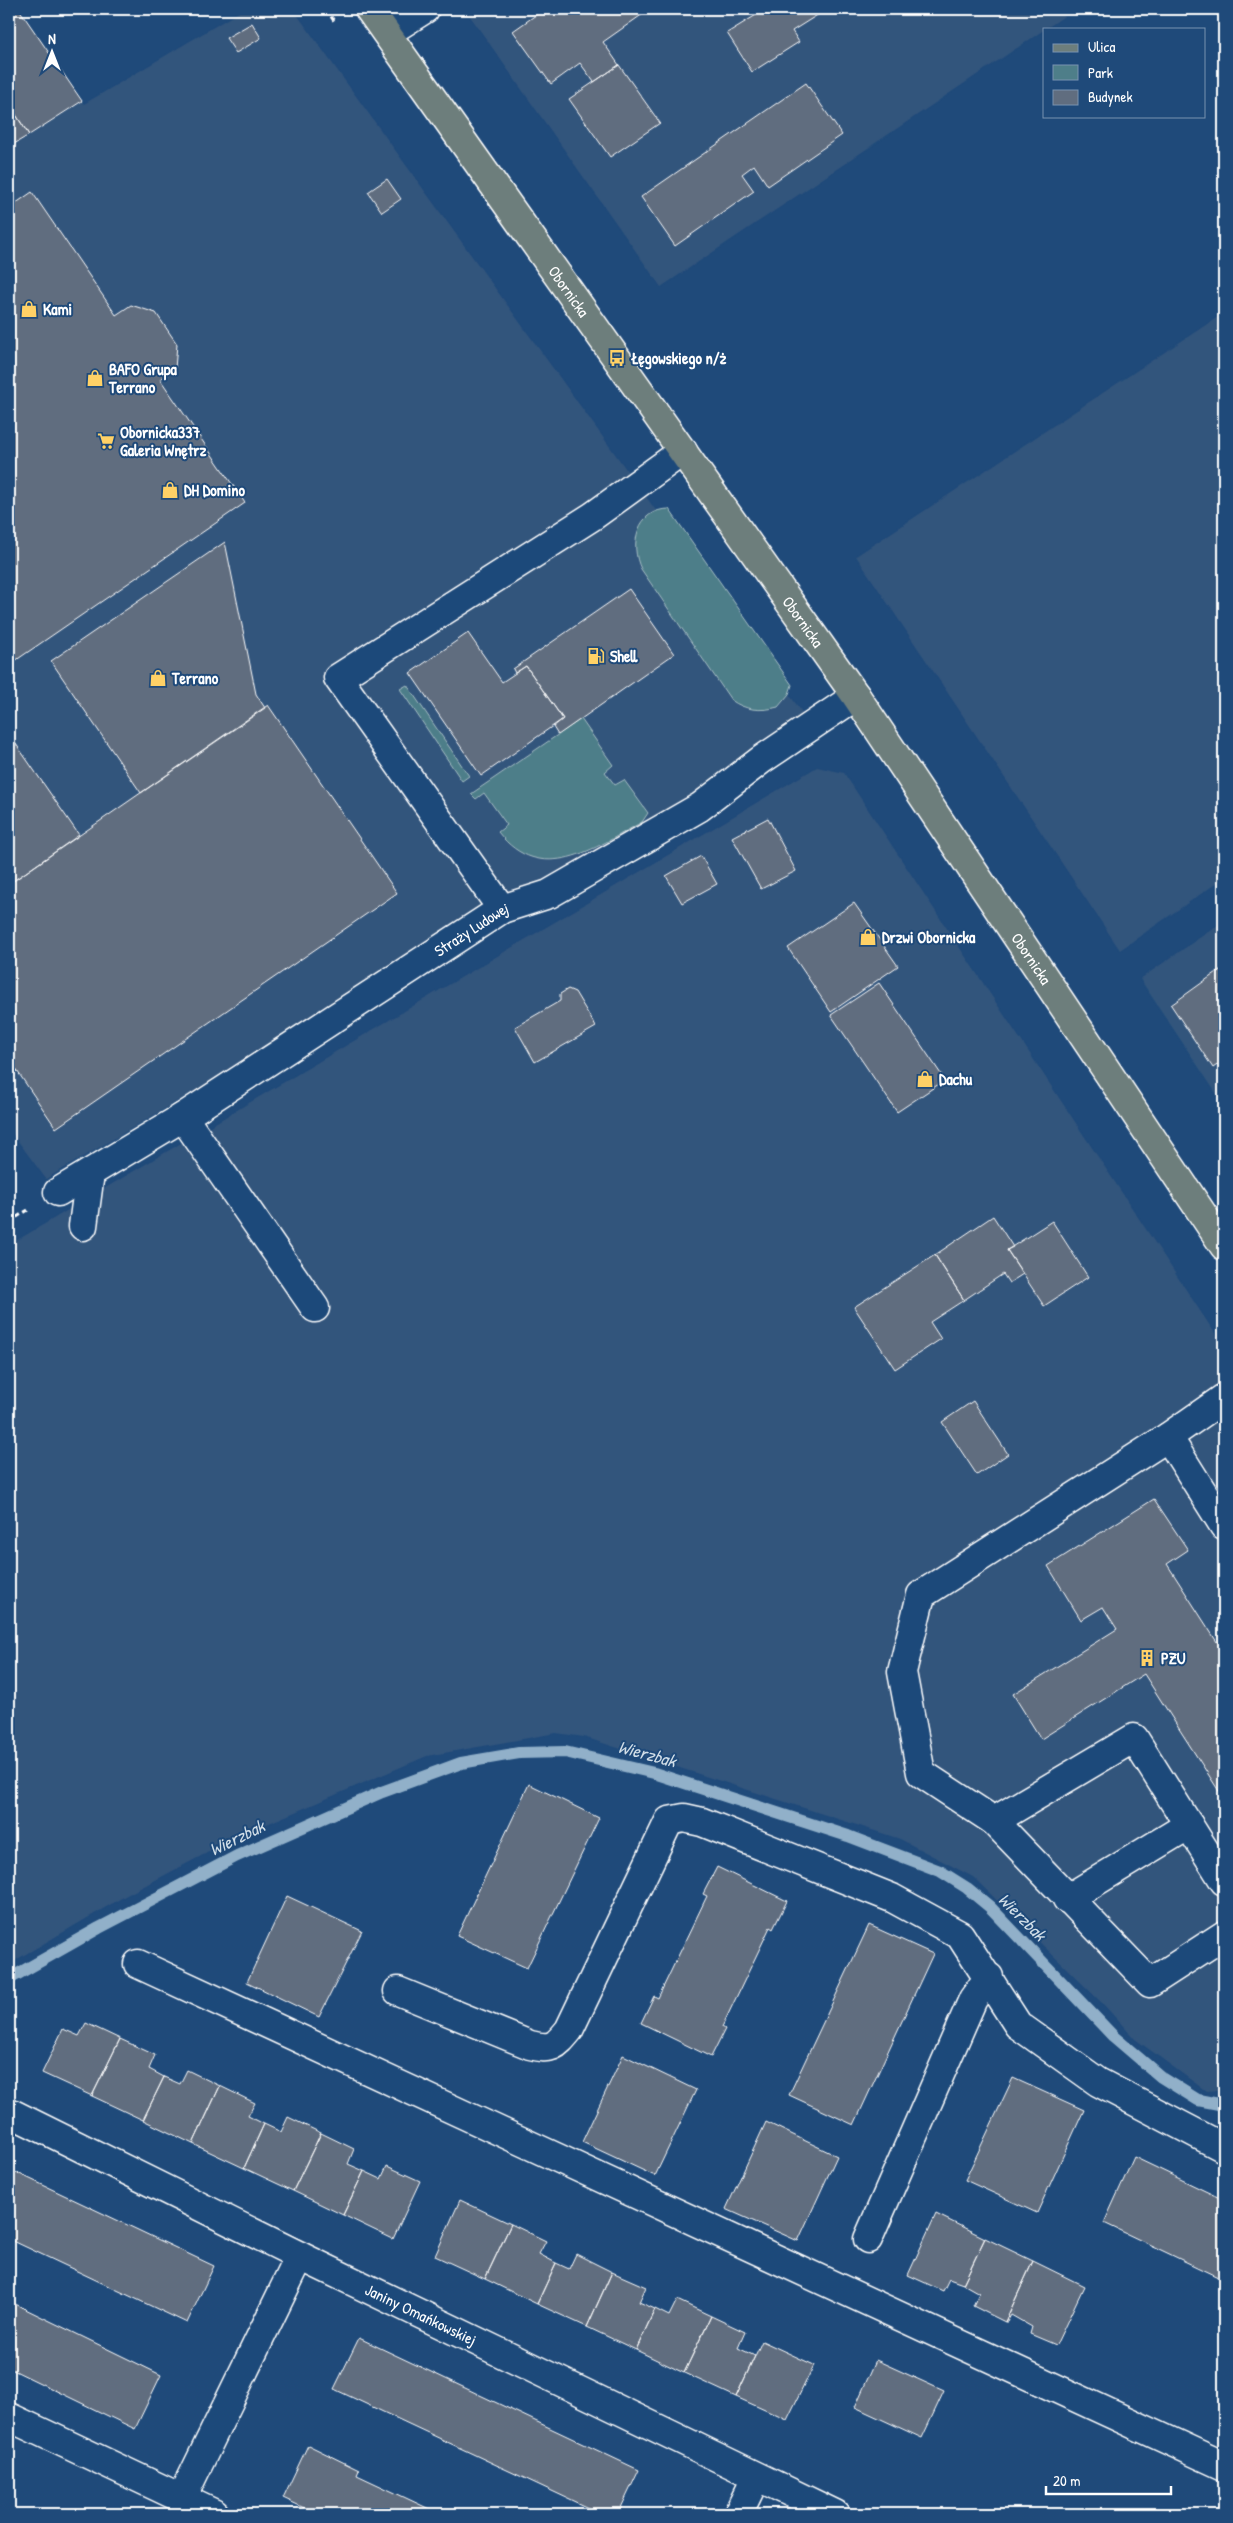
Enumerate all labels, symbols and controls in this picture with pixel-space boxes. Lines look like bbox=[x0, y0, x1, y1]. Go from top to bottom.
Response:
north arrow bbox=[28, 28, 78, 78]
legend bbox=[1043, 28, 1206, 118]
text: N bbox=[48, 29, 56, 48]
text: Ulica bbox=[1088, 36, 1115, 57]
text: Park bbox=[1088, 62, 1113, 83]
text: Budynek bbox=[1088, 86, 1133, 107]
street label: Obornicka bbox=[543, 261, 595, 321]
place label: Kami bbox=[43, 298, 72, 320]
shop icon: Kami bbox=[19, 299, 39, 319]
place label: Łęgowskiego n/ż bbox=[631, 347, 727, 370]
bus stop icon: Łęgowskiego n/ż bbox=[607, 348, 627, 368]
place label: BAFO Grupa Terrano bbox=[108, 358, 178, 398]
shop icon: BAFO Grupa Terrano bbox=[85, 368, 105, 388]
place label: Obornicka337 Galeria Wnętrz bbox=[120, 421, 206, 461]
supermarket icon: Obornicka337 Galeria Wnętrz bbox=[96, 431, 116, 451]
place label: DH Domino bbox=[184, 479, 246, 501]
shop icon: DH Domino bbox=[160, 480, 180, 500]
street label: Obornicka bbox=[778, 592, 829, 652]
place label: Shell bbox=[610, 645, 638, 667]
fuel station icon: Shell bbox=[586, 646, 606, 666]
place label: Terrano bbox=[171, 667, 219, 689]
shop icon: Terrano bbox=[148, 668, 168, 688]
street label: Straży Ludowej bbox=[430, 897, 511, 961]
place label: Drzwi Obornicka bbox=[882, 926, 976, 948]
shop icon: Drzwi Obornicka bbox=[858, 927, 878, 947]
street label: Obornicka bbox=[1006, 928, 1057, 989]
place label: Dachu bbox=[939, 1068, 973, 1090]
shop icon: Dachu bbox=[915, 1069, 935, 1089]
place label: PZU bbox=[1161, 1647, 1186, 1669]
building icon: PZU bbox=[1137, 1648, 1157, 1668]
water label: Wierzbak bbox=[615, 1734, 680, 1774]
water label: Wierzbak bbox=[205, 1813, 270, 1862]
water label: Wierzbak bbox=[993, 1887, 1053, 1947]
street label: Janiny Omańkowskiej bbox=[362, 2278, 480, 2351]
scale bar bbox=[1046, 2463, 1170, 2495]
text: 20 m bbox=[1053, 2470, 1080, 2491]

